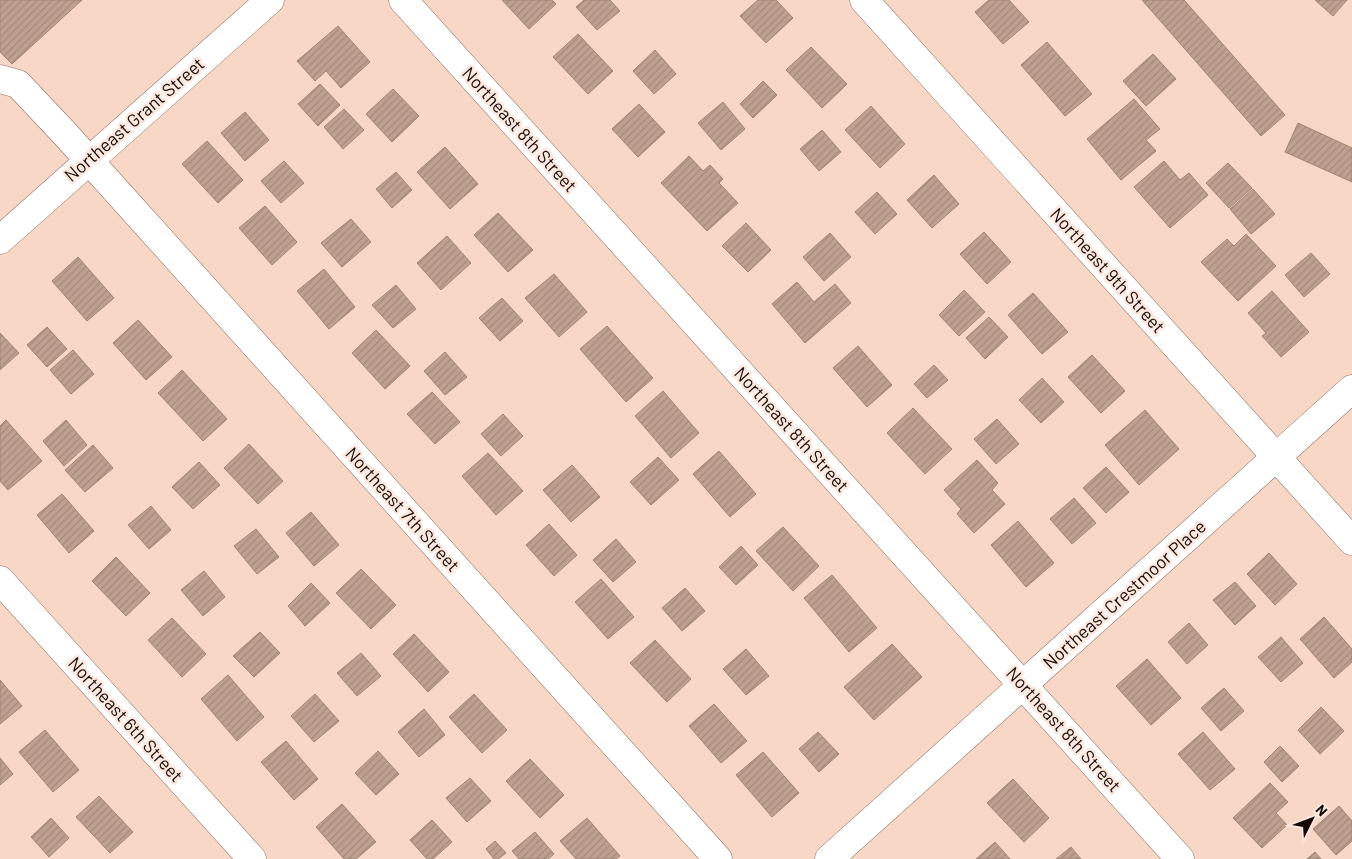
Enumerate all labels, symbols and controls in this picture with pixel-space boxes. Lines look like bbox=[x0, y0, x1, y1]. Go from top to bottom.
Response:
street label: Northeast Grant Street bbox=[60, 52, 208, 186]
street label: Northeast 8th Street bbox=[458, 62, 582, 196]
street label: Northeast 9th Street bbox=[1046, 203, 1170, 337]
street label: Northeast 8th Street bbox=[730, 362, 854, 496]
street label: Northeast 7th Street bbox=[341, 442, 465, 576]
street label: Northeast Crestmoor Place bbox=[1038, 515, 1210, 673]
street label: Northeast 6th Street bbox=[64, 652, 188, 786]
street label: Northeast 8th Street bbox=[1002, 662, 1126, 796]
north arrow bbox=[1287, 794, 1337, 844]
text: N bbox=[1313, 801, 1331, 819]

